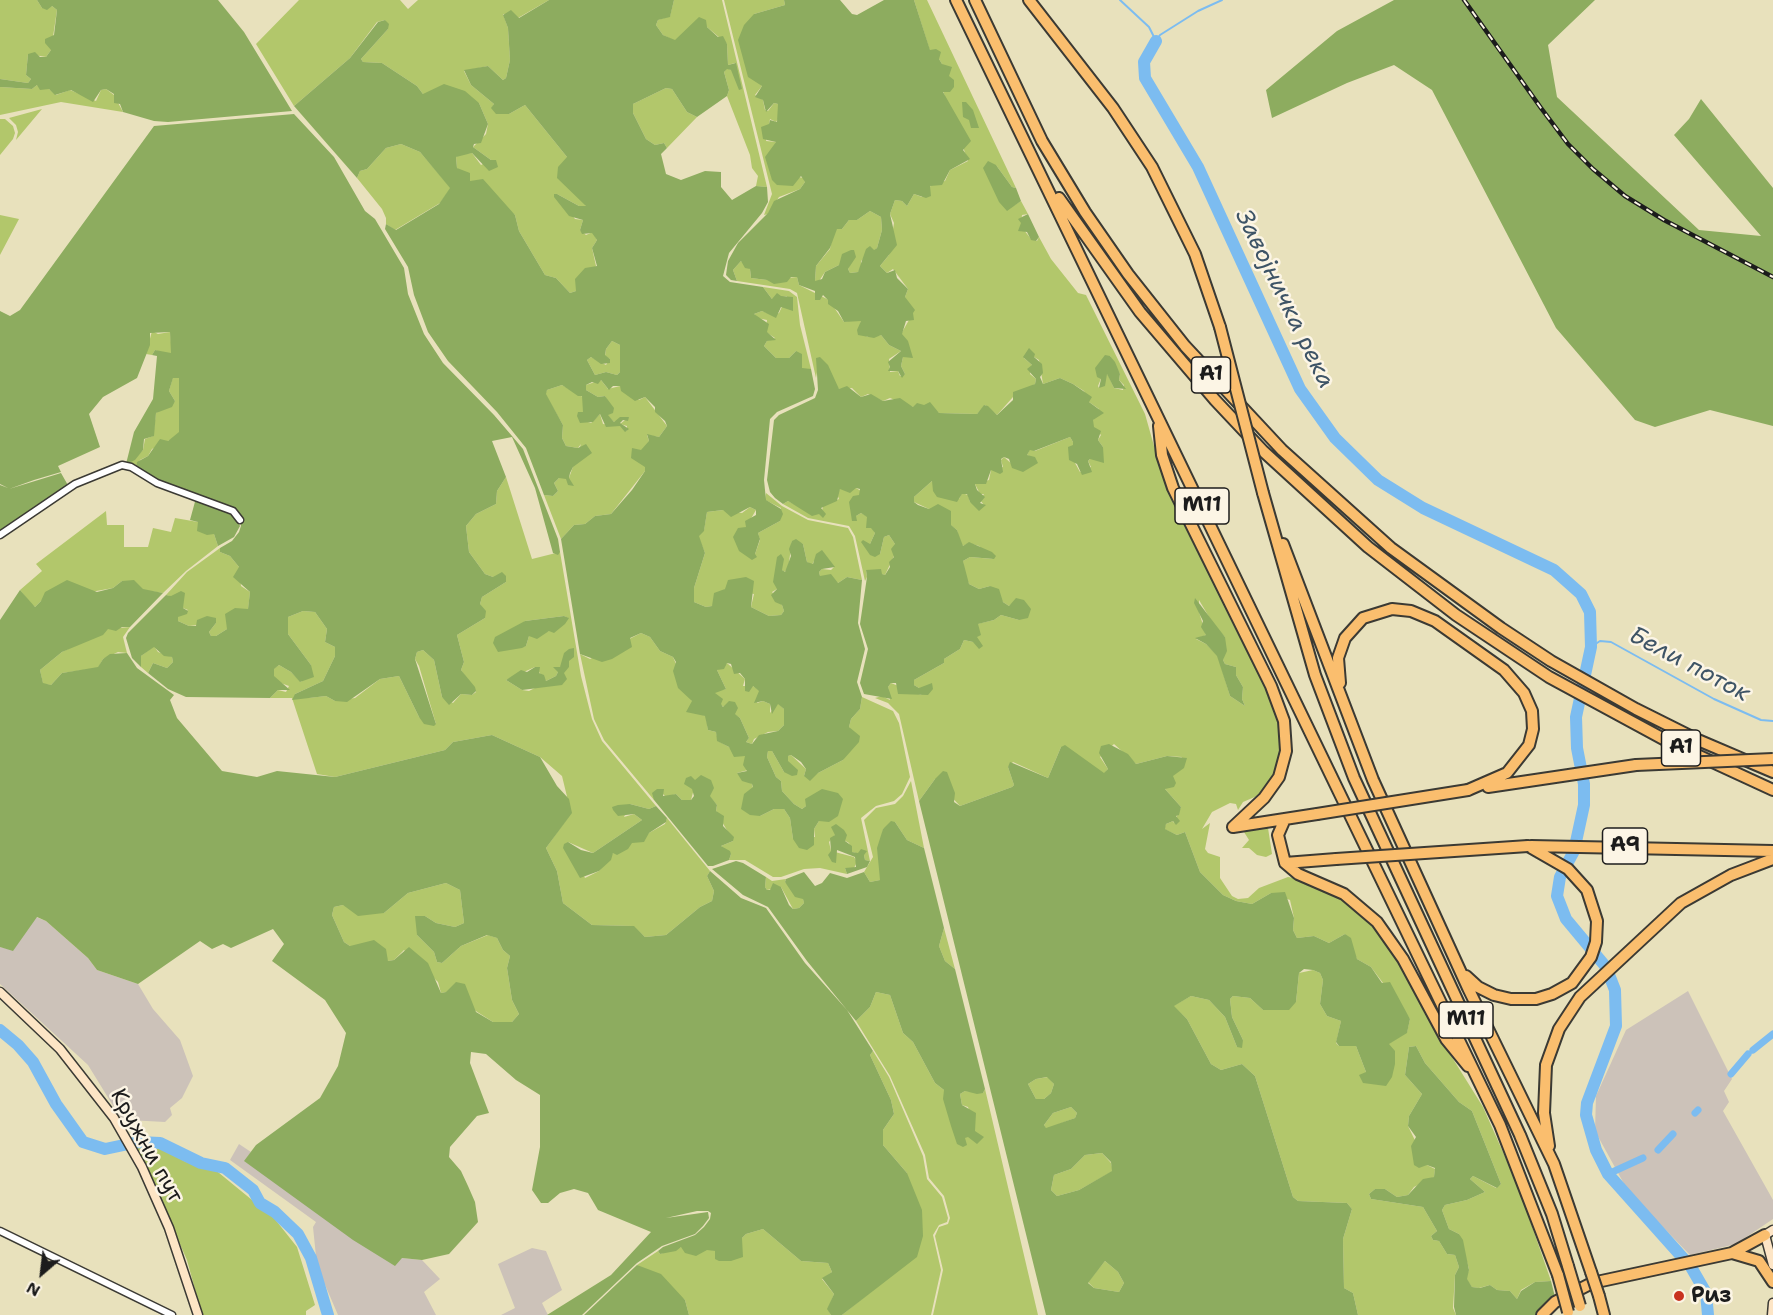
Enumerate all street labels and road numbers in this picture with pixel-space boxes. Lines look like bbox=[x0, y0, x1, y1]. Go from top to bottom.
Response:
road number: A1 bbox=[1192, 357, 1230, 393]
road number: M11 bbox=[1175, 488, 1229, 524]
road number: A1 bbox=[1662, 730, 1700, 766]
road number: A9 bbox=[1602, 828, 1648, 864]
road number: M11 bbox=[1439, 1002, 1493, 1038]
street label: Кружни пут bbox=[104, 1085, 188, 1207]

